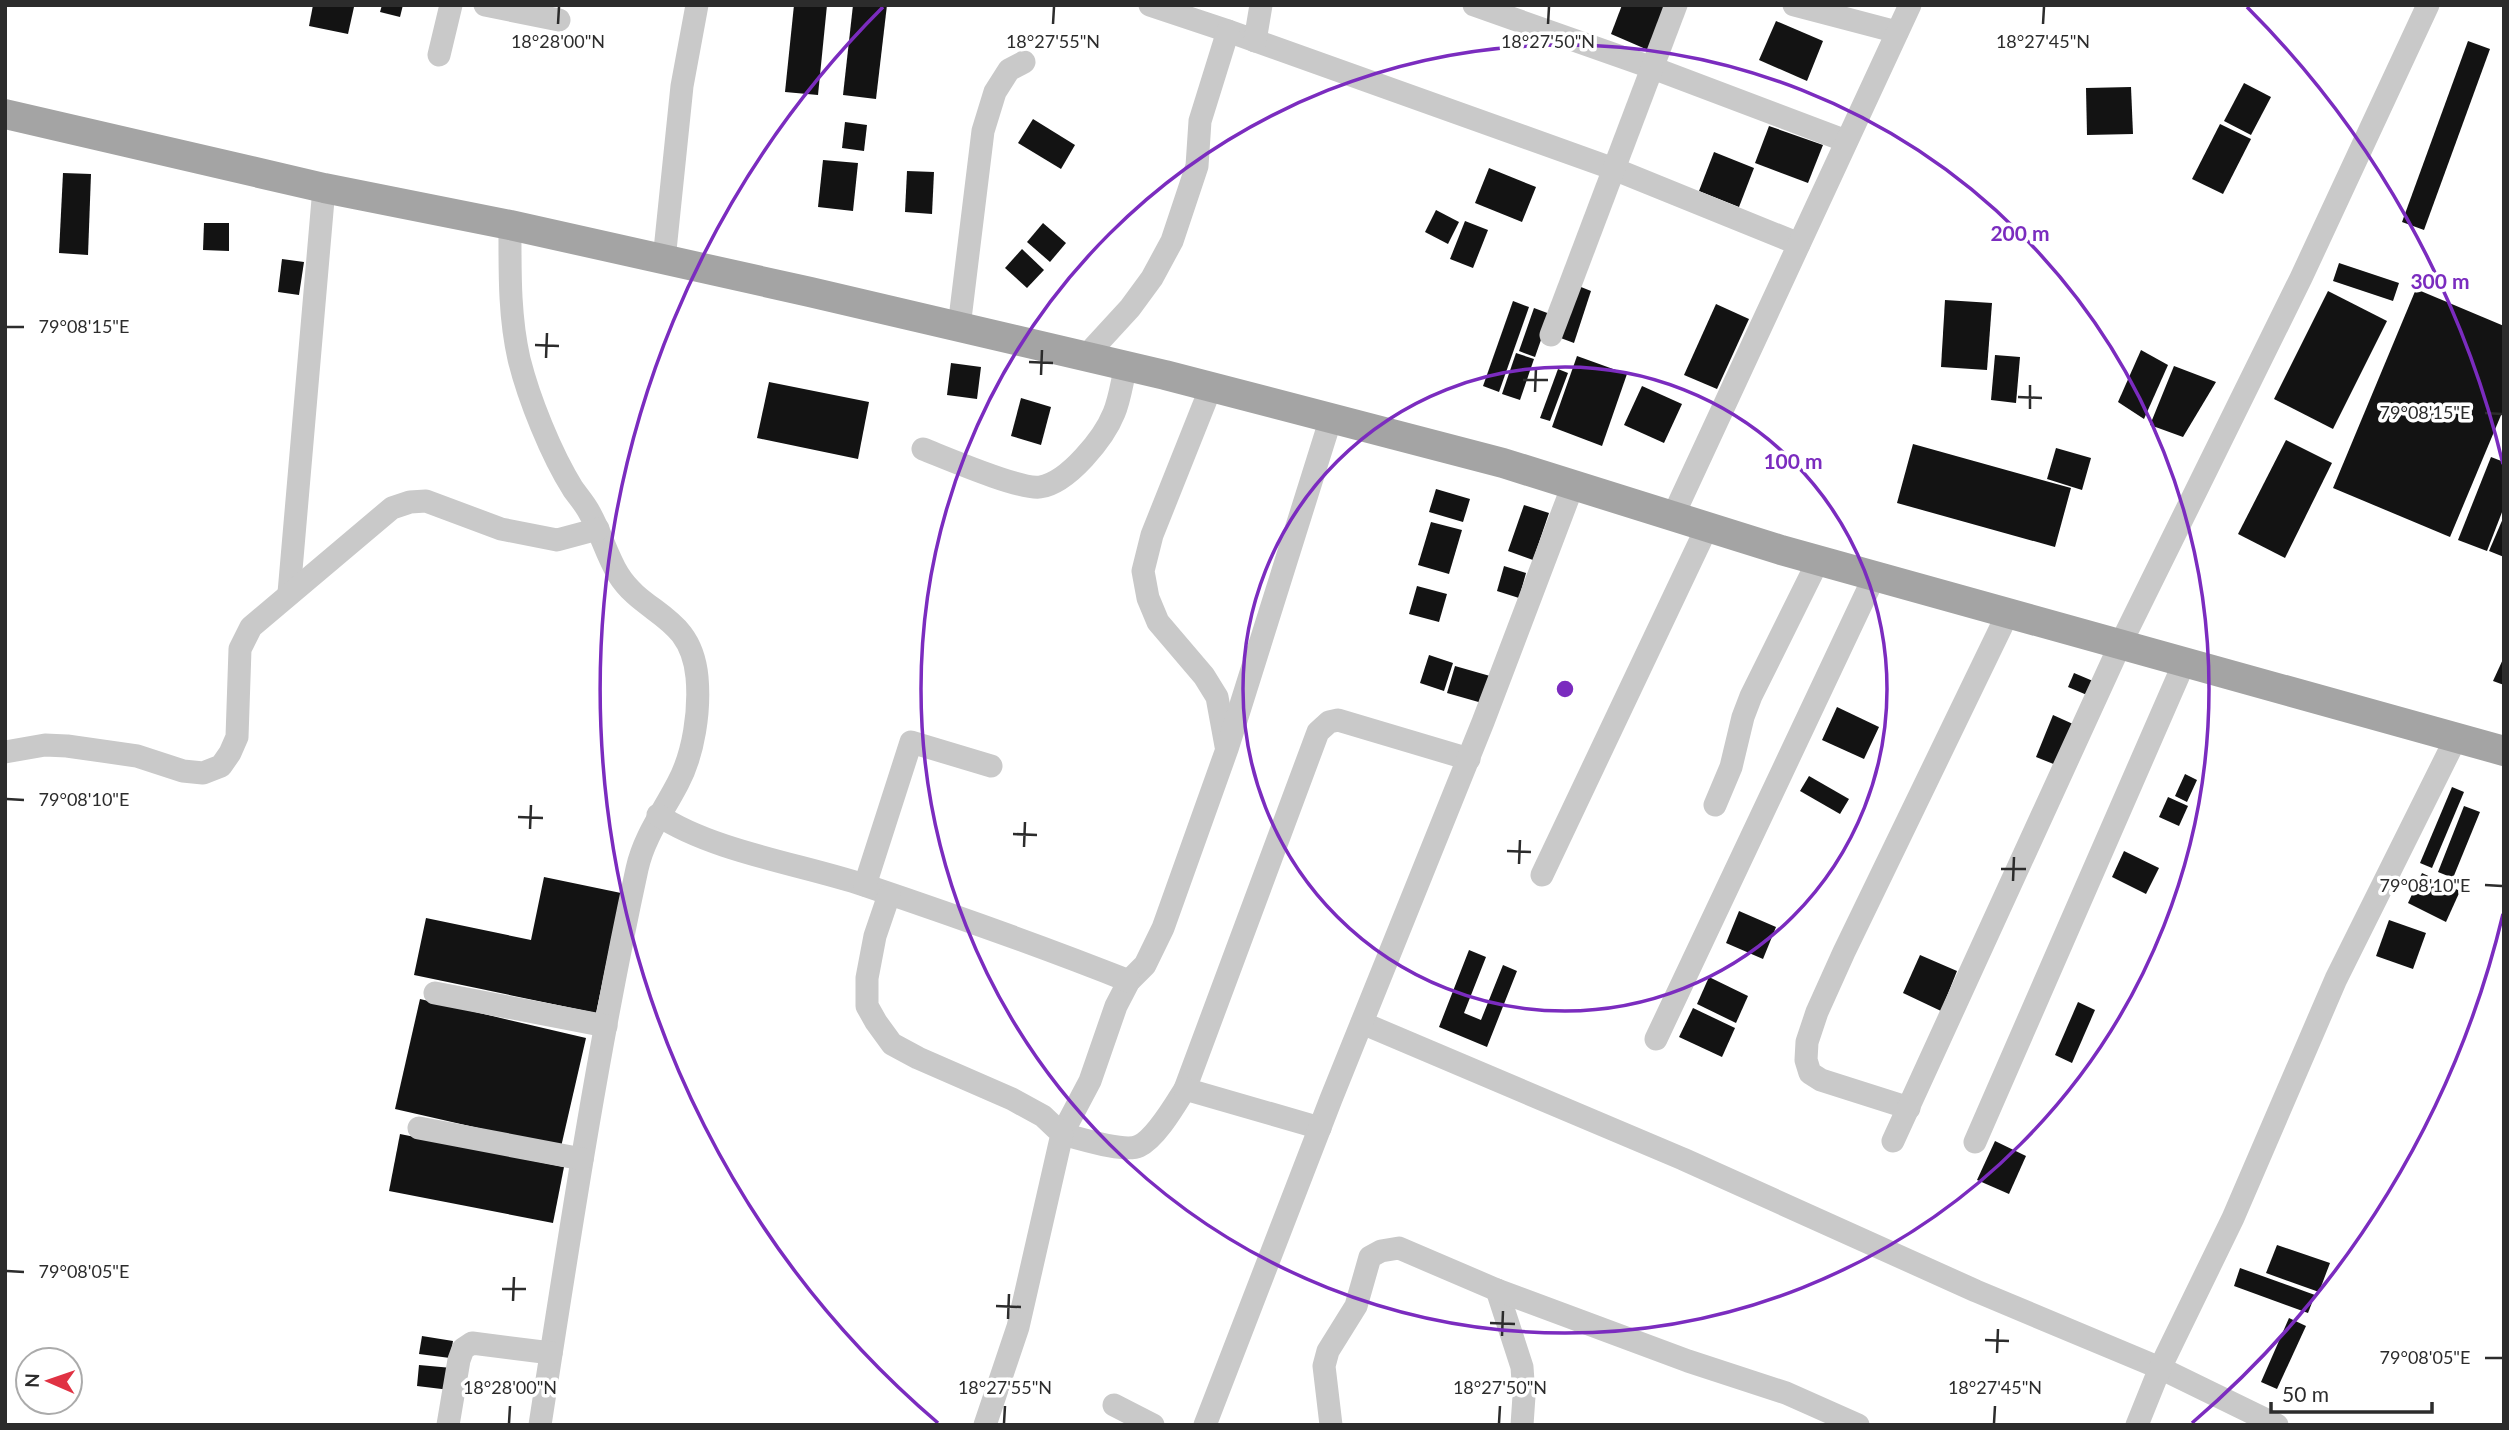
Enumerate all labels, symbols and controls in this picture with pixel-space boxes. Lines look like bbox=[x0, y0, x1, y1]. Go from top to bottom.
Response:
text: 18°28'00"N bbox=[511, 30, 605, 52]
text: 18°27'55"N bbox=[1006, 30, 1100, 52]
text: 18°27'50"N bbox=[1501, 30, 1595, 52]
text: 18°27'45"N bbox=[1996, 30, 2090, 52]
text: 200 m bbox=[1990, 220, 2050, 245]
text: 300 m bbox=[2410, 268, 2470, 293]
text: 79°08'15"E bbox=[39, 315, 129, 337]
text: 79°08'15"E bbox=[2380, 401, 2470, 423]
text: 100 m bbox=[1763, 448, 1823, 473]
centre of rings bbox=[1553, 677, 1577, 701]
text: 79°08'10"E bbox=[39, 788, 129, 810]
text: 79°08'10"E bbox=[2380, 874, 2470, 896]
text: 79°08'05"E bbox=[39, 1260, 129, 1282]
north arrow bbox=[14, 1346, 84, 1416]
text: 79°08'05"E bbox=[2380, 1346, 2470, 1368]
scale bar bbox=[2271, 1370, 2432, 1414]
text: N bbox=[20, 1373, 43, 1388]
text: 18°28'00"N bbox=[463, 1376, 557, 1398]
text: 18°27'55"N bbox=[958, 1376, 1052, 1398]
text: 18°27'50"N bbox=[1453, 1376, 1547, 1398]
text: 18°27'45"N bbox=[1948, 1376, 2042, 1398]
text: 50 m bbox=[2282, 1381, 2329, 1406]

